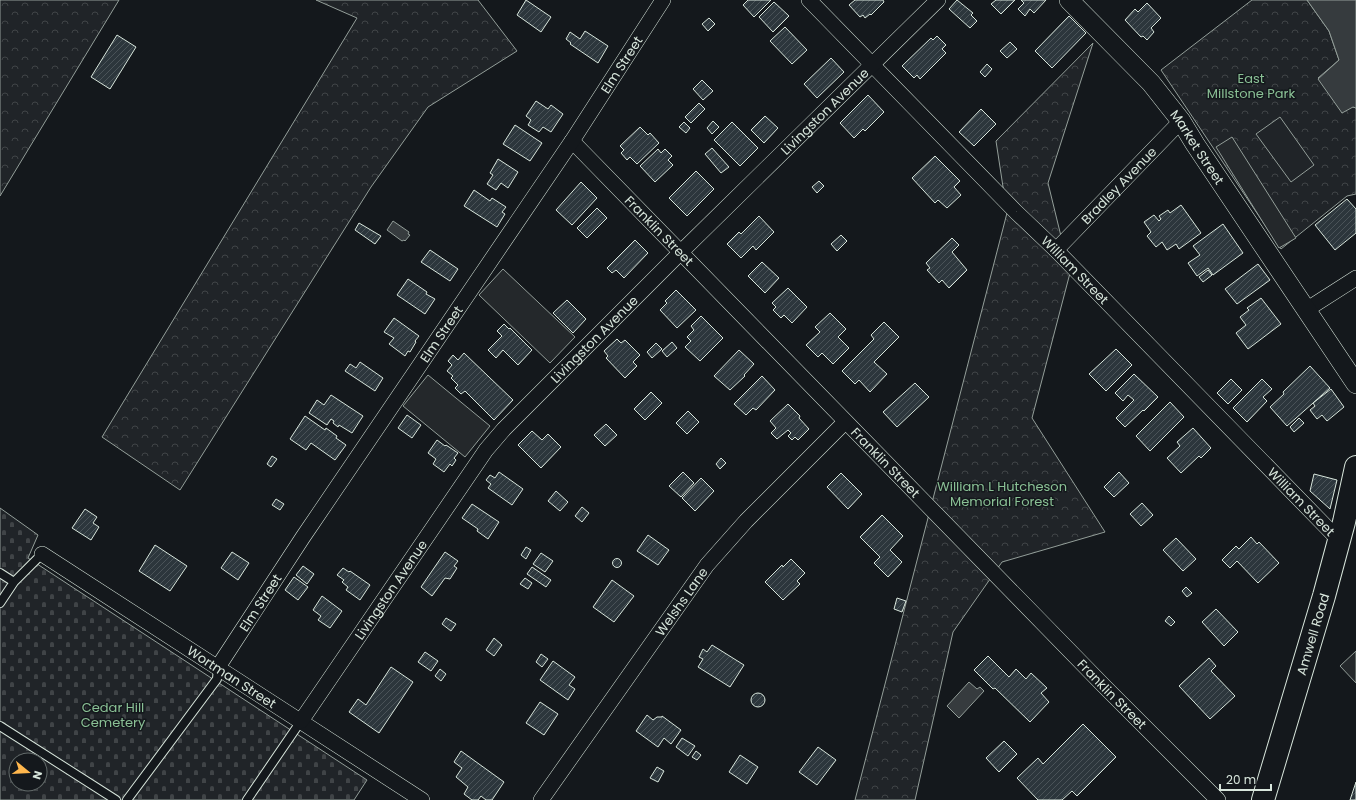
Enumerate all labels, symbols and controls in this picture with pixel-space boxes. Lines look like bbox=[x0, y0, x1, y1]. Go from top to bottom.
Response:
street label: Elm Street bbox=[596, 32, 647, 97]
street label: Livingston Avenue bbox=[776, 64, 873, 159]
park label: East Millstone Park bbox=[1207, 69, 1295, 103]
street label: Market Street bbox=[1166, 106, 1229, 189]
street label: Bradley Avenue bbox=[1077, 143, 1161, 229]
street label: Franklin Street bbox=[620, 191, 698, 270]
street label: William Street bbox=[1037, 232, 1113, 309]
street label: Livingston Avenue bbox=[546, 291, 642, 387]
street label: Elm Street bbox=[415, 302, 468, 366]
street label: Franklin Street bbox=[847, 423, 924, 502]
street label: William Street bbox=[1263, 463, 1339, 541]
park label: William L Hutcheson Memorial Forest bbox=[937, 477, 1067, 511]
street label: Livingston Avenue bbox=[350, 536, 432, 644]
street label: Welshs Lane bbox=[651, 564, 713, 640]
street label: Elm Street bbox=[235, 570, 286, 635]
street label: Amwell Road bbox=[1292, 591, 1334, 678]
street label: Wortman Street bbox=[183, 641, 280, 713]
street label: Franklin Street bbox=[1073, 655, 1151, 734]
park label: Cedar Hill Cemetery bbox=[81, 698, 146, 732]
north arrow bbox=[8, 752, 48, 792]
scale bar bbox=[1220, 766, 1271, 792]
text: N bbox=[29, 769, 46, 782]
text: 20 m bbox=[1226, 771, 1256, 788]

